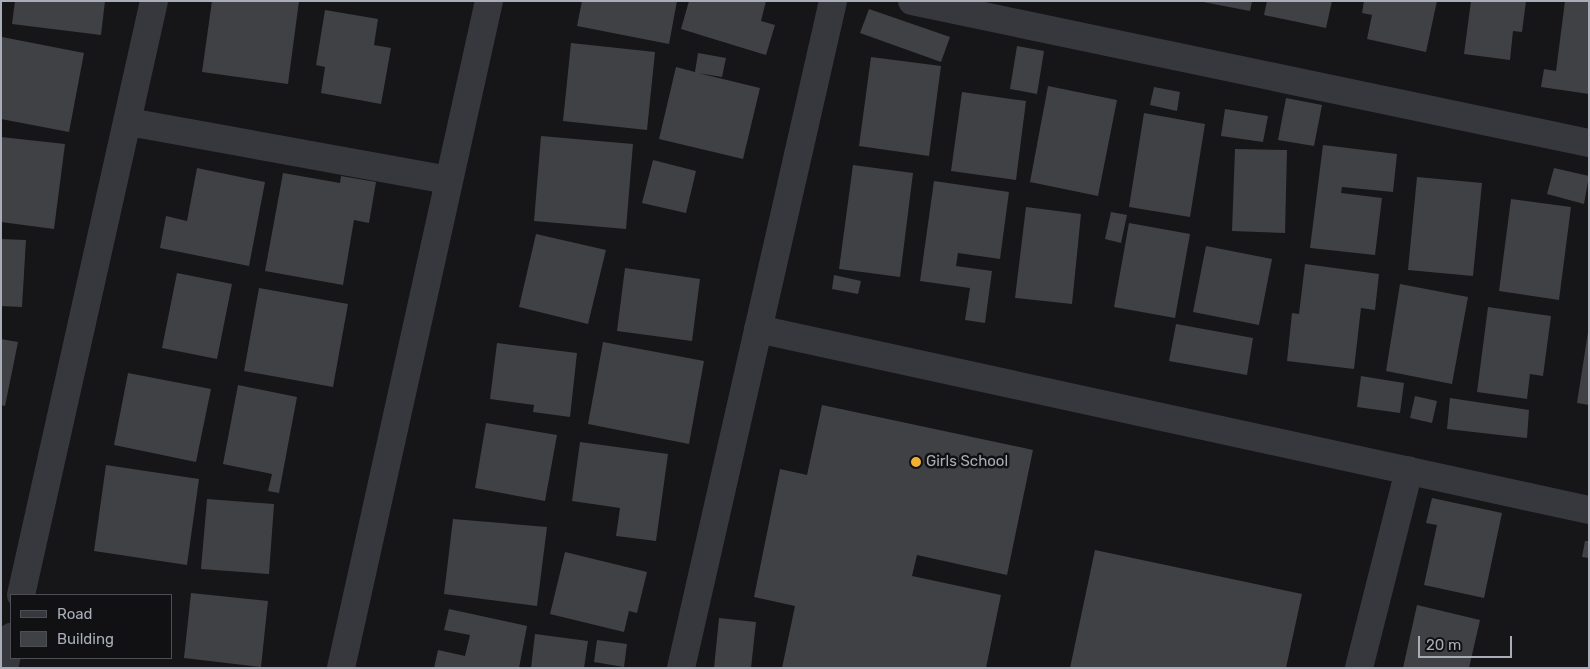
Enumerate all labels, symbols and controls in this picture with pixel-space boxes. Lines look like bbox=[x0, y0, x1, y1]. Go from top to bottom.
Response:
place label: Girls School bbox=[926, 453, 1008, 471]
marker: Girls School bbox=[910, 456, 922, 468]
legend bbox=[10, 594, 172, 659]
text: Road bbox=[57, 605, 93, 623]
scale bar bbox=[1420, 626, 1514, 658]
text: Building bbox=[57, 630, 114, 648]
text: 20 m bbox=[1426, 636, 1461, 654]

